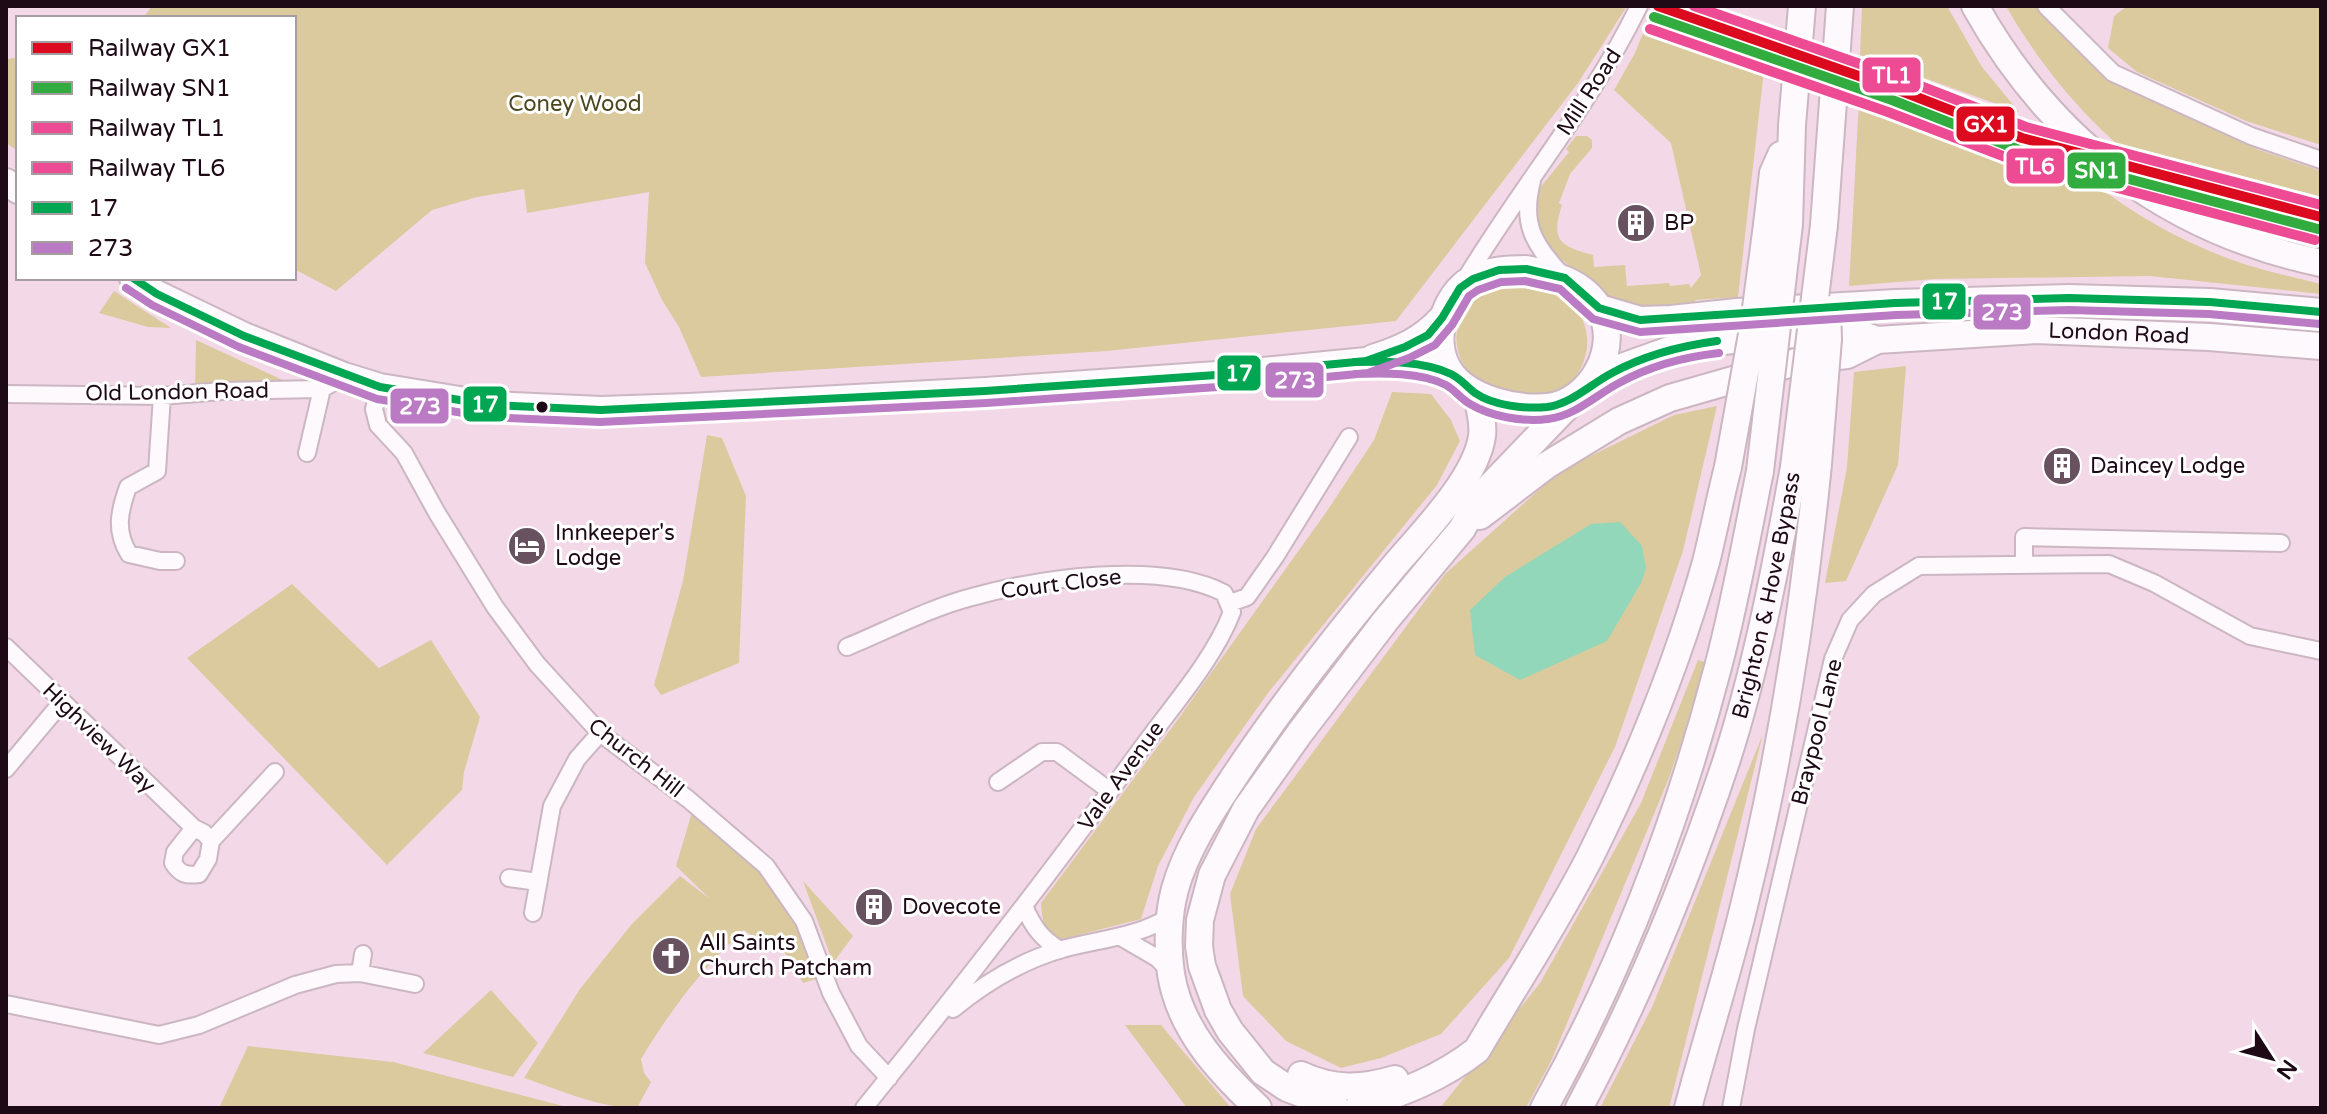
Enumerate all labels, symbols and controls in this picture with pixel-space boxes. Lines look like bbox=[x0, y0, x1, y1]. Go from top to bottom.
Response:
legend bbox=[16, 16, 296, 280]
text: Railway GX1 bbox=[88, 34, 231, 63]
street label: Mill Road bbox=[1551, 44, 1627, 140]
line badge: TL1 bbox=[1861, 56, 1922, 94]
text: TL1 bbox=[1871, 63, 1912, 89]
text: Railway SN1 bbox=[88, 74, 231, 103]
park label: Coney Wood bbox=[508, 91, 642, 117]
line badge: GX1 bbox=[1955, 105, 2016, 143]
text: GX1 bbox=[1963, 112, 2009, 138]
text: Railway TL1 bbox=[88, 114, 225, 143]
line badge: TL6 bbox=[2005, 147, 2066, 185]
line badge: SN1 bbox=[2066, 151, 2127, 190]
text: Railway TL6 bbox=[88, 154, 225, 183]
text: TL6 bbox=[2014, 154, 2055, 180]
text: SN1 bbox=[2074, 158, 2120, 184]
text: 17 bbox=[88, 194, 118, 223]
building icon: BP bbox=[1615, 202, 1657, 244]
place label: BP bbox=[1664, 210, 1694, 236]
text: 273 bbox=[88, 234, 133, 263]
line badge: 17 bbox=[1921, 282, 1967, 321]
text: 17 bbox=[1930, 289, 1958, 315]
line badge: 273 bbox=[1972, 293, 2032, 331]
text: 273 bbox=[1981, 300, 2023, 326]
street label: London Road bbox=[2048, 318, 2190, 349]
line badge: 17 bbox=[1216, 354, 1262, 392]
text: 17 bbox=[1225, 361, 1253, 387]
line badge: 273 bbox=[1264, 361, 1325, 399]
text: 273 bbox=[1274, 368, 1316, 394]
street label: Old London Road bbox=[85, 377, 269, 407]
line badge: 17 bbox=[462, 385, 508, 423]
line badge: 273 bbox=[389, 387, 450, 425]
text: 17 bbox=[471, 392, 499, 418]
text: 273 bbox=[399, 394, 441, 420]
unlabelled marker bbox=[534, 399, 550, 415]
building icon: Daincey Lodge bbox=[2041, 445, 2083, 487]
place label: Daincey Lodge bbox=[2090, 453, 2245, 479]
street label: Brighton & Hove Bypass bbox=[1727, 470, 1806, 722]
place label: Innkeeper's Lodge bbox=[555, 520, 675, 571]
hotel icon: Innkeeper's Lodge bbox=[506, 525, 548, 567]
street label: Court Close bbox=[999, 564, 1123, 604]
street label: Braypool Lane bbox=[1786, 656, 1848, 808]
street label: Highview Way bbox=[37, 678, 161, 799]
street label: Church Hill bbox=[583, 713, 689, 803]
street label: Vale Avenue bbox=[1073, 716, 1169, 836]
building icon: Dovecote bbox=[853, 886, 895, 928]
place label: Dovecote bbox=[902, 894, 1001, 920]
place label: All Saints Church Patcham bbox=[699, 930, 872, 981]
church icon: All Saints Church Patcham bbox=[650, 935, 692, 977]
north arrow bbox=[2231, 1018, 2311, 1098]
text: N bbox=[2271, 1054, 2302, 1084]

